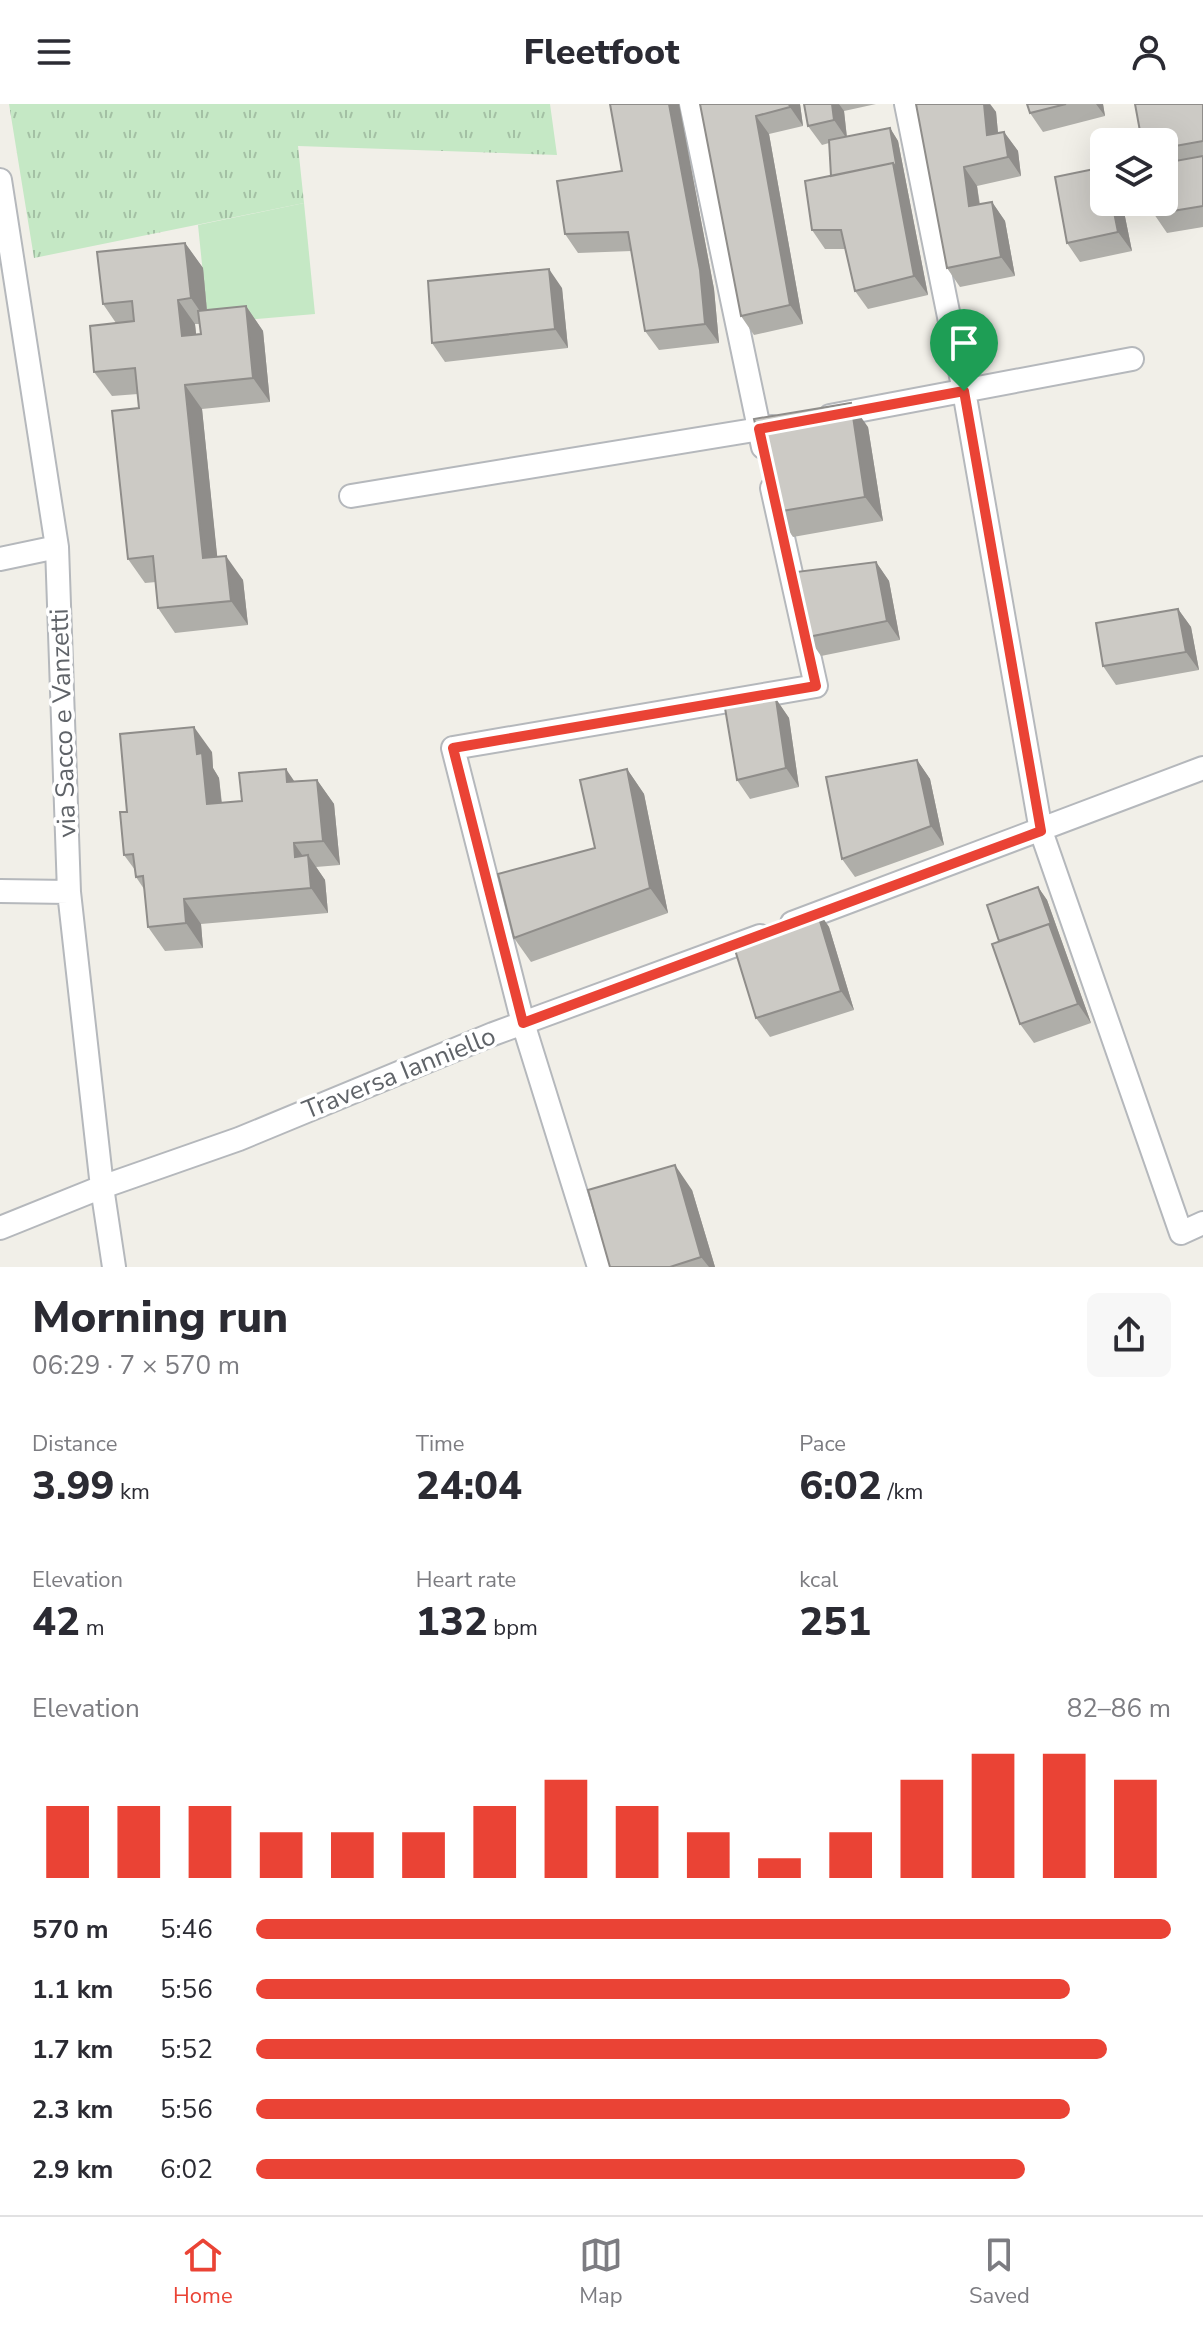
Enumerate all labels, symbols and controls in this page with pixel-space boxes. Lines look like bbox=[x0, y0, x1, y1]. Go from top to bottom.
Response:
text: Fleetfoot bbox=[523, 28, 680, 77]
icon: menu bbox=[32, 30, 76, 74]
icon: person bbox=[1127, 30, 1171, 74]
map controls bbox=[1090, 128, 1178, 216]
button: layers bbox=[1090, 128, 1178, 216]
pin bbox=[930, 309, 998, 391]
icon: arrive bbox=[942, 321, 986, 365]
street label: via Sacco e Vanzetti bbox=[42, 608, 84, 838]
street label: Traversa Ianniello bbox=[297, 1018, 501, 1128]
text: Morning run bbox=[32, 1288, 288, 1348]
button: share bbox=[1087, 1293, 1171, 1377]
text: 06:29 · 7 × 570 m bbox=[32, 1348, 240, 1383]
text: Distance bbox=[32, 1429, 117, 1459]
text: Time bbox=[416, 1429, 465, 1459]
text: Pace bbox=[799, 1429, 846, 1459]
text: 3.99 bbox=[32, 1459, 114, 1513]
text: 24:04 bbox=[416, 1459, 522, 1513]
text: 6:02 bbox=[799, 1459, 882, 1513]
text: km bbox=[114, 1477, 150, 1507]
text: /km bbox=[882, 1477, 923, 1507]
text: Elevation bbox=[32, 1565, 123, 1595]
text: Heart rate bbox=[416, 1565, 516, 1595]
text: kcal bbox=[799, 1565, 838, 1595]
text: 42 bbox=[32, 1595, 80, 1649]
text: 132 bbox=[416, 1595, 488, 1649]
text: 251 bbox=[799, 1595, 871, 1649]
text: m bbox=[80, 1613, 105, 1643]
text: bpm bbox=[488, 1613, 538, 1643]
text: Elevation bbox=[32, 1691, 140, 1726]
text: 82–86 m bbox=[1067, 1691, 1171, 1726]
text: 570 m bbox=[32, 1912, 109, 1947]
text: 5:46 bbox=[160, 1912, 213, 1947]
text: 1.1 km bbox=[32, 1972, 113, 2007]
text: 5:56 bbox=[160, 1972, 213, 2007]
text: 1.7 km bbox=[32, 2032, 113, 2067]
text: 5:52 bbox=[160, 2032, 213, 2067]
text: 2.3 km bbox=[32, 2092, 113, 2127]
text: 5:56 bbox=[160, 2092, 213, 2127]
text: 2.9 km bbox=[32, 2152, 113, 2187]
text: 6:02 bbox=[160, 2152, 213, 2187]
tab: Home bbox=[173, 2233, 233, 2311]
tab: Map bbox=[579, 2233, 623, 2311]
tab: Saved bbox=[969, 2233, 1030, 2311]

